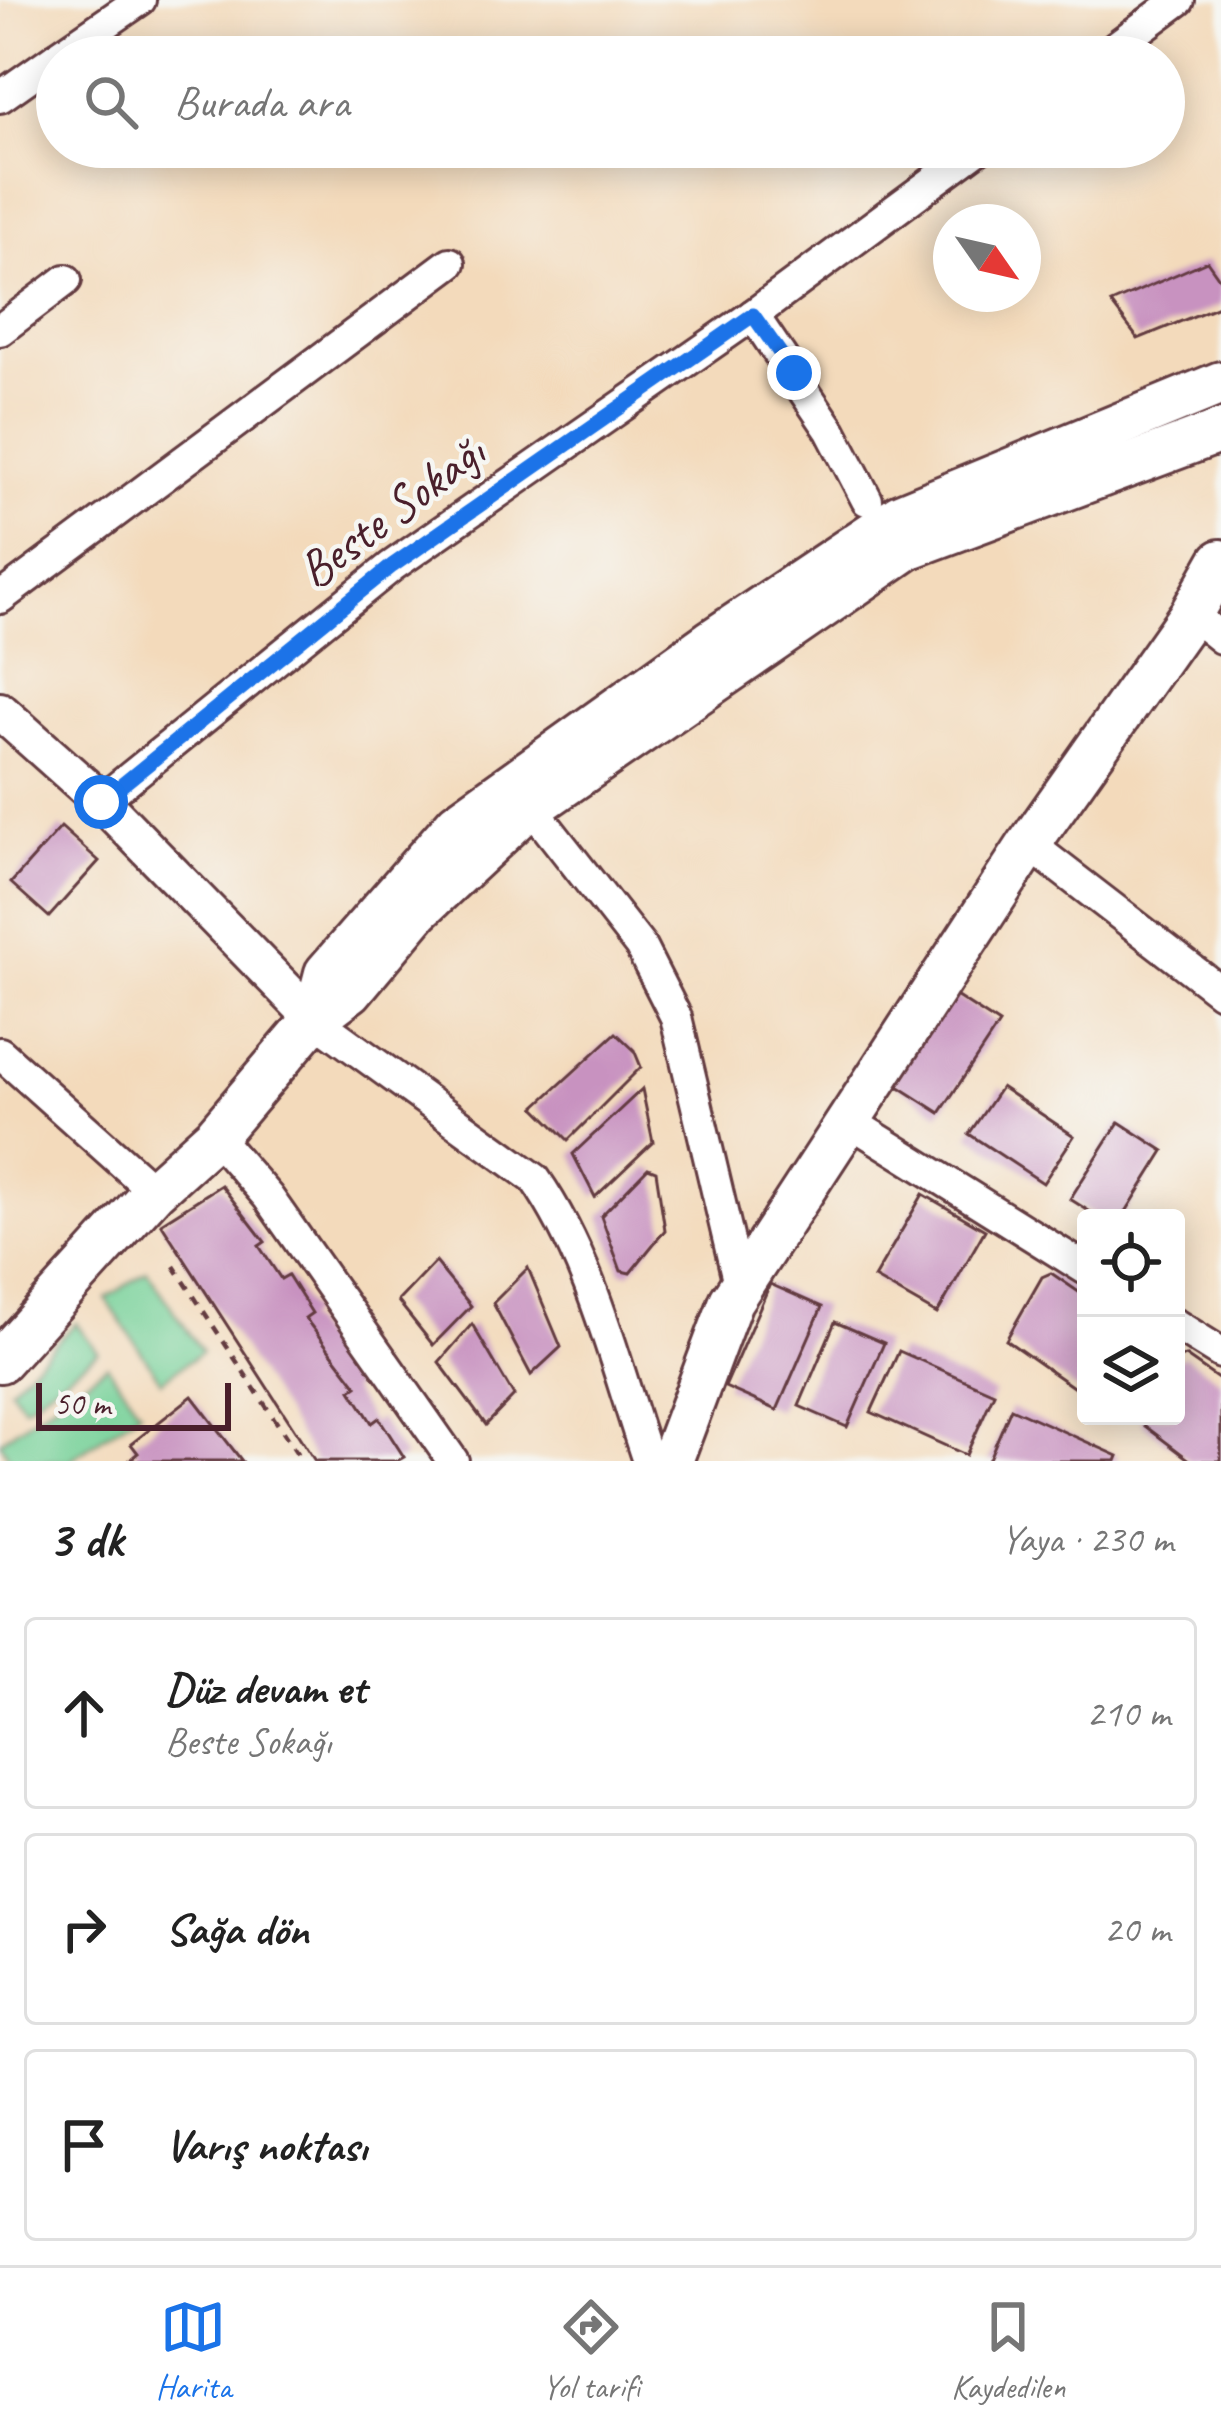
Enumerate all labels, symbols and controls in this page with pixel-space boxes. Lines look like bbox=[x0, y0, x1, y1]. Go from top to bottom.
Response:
search box bbox=[36, 36, 1185, 168]
icon: search bbox=[78, 69, 144, 135]
text: Burada ara bbox=[174, 74, 349, 131]
north arrow bbox=[933, 204, 1041, 312]
route end bbox=[767, 346, 821, 400]
street label: Beste Sokağı bbox=[285, 418, 499, 602]
route start bbox=[74, 775, 128, 829]
map controls bbox=[1077, 1209, 1185, 1425]
button: locate bbox=[1077, 1209, 1185, 1317]
button: layers bbox=[1077, 1317, 1185, 1425]
scale bar bbox=[36, 1377, 231, 1430]
text: 50 m bbox=[54, 1383, 110, 1425]
text: 3 dk bbox=[48, 1507, 123, 1571]
text: Yaya · 230 m bbox=[1001, 1515, 1173, 1564]
text: Düz devam et bbox=[165, 1660, 366, 1717]
icon: ahead bbox=[51, 1680, 117, 1746]
text: 210 m bbox=[1086, 1689, 1170, 1738]
text: Beste Sokağı bbox=[165, 1717, 331, 1766]
icon: right bbox=[51, 1896, 117, 1962]
text: Sağa dön bbox=[165, 1901, 308, 1958]
text: 20 m bbox=[1104, 1905, 1170, 1954]
icon: arrive bbox=[51, 2112, 117, 2178]
text: Varış noktası bbox=[165, 2117, 367, 2174]
tab: Harita bbox=[156, 2294, 231, 2408]
tab: Yol tarifi bbox=[543, 2294, 640, 2408]
tab: Kaydedilen bbox=[951, 2294, 1065, 2408]

